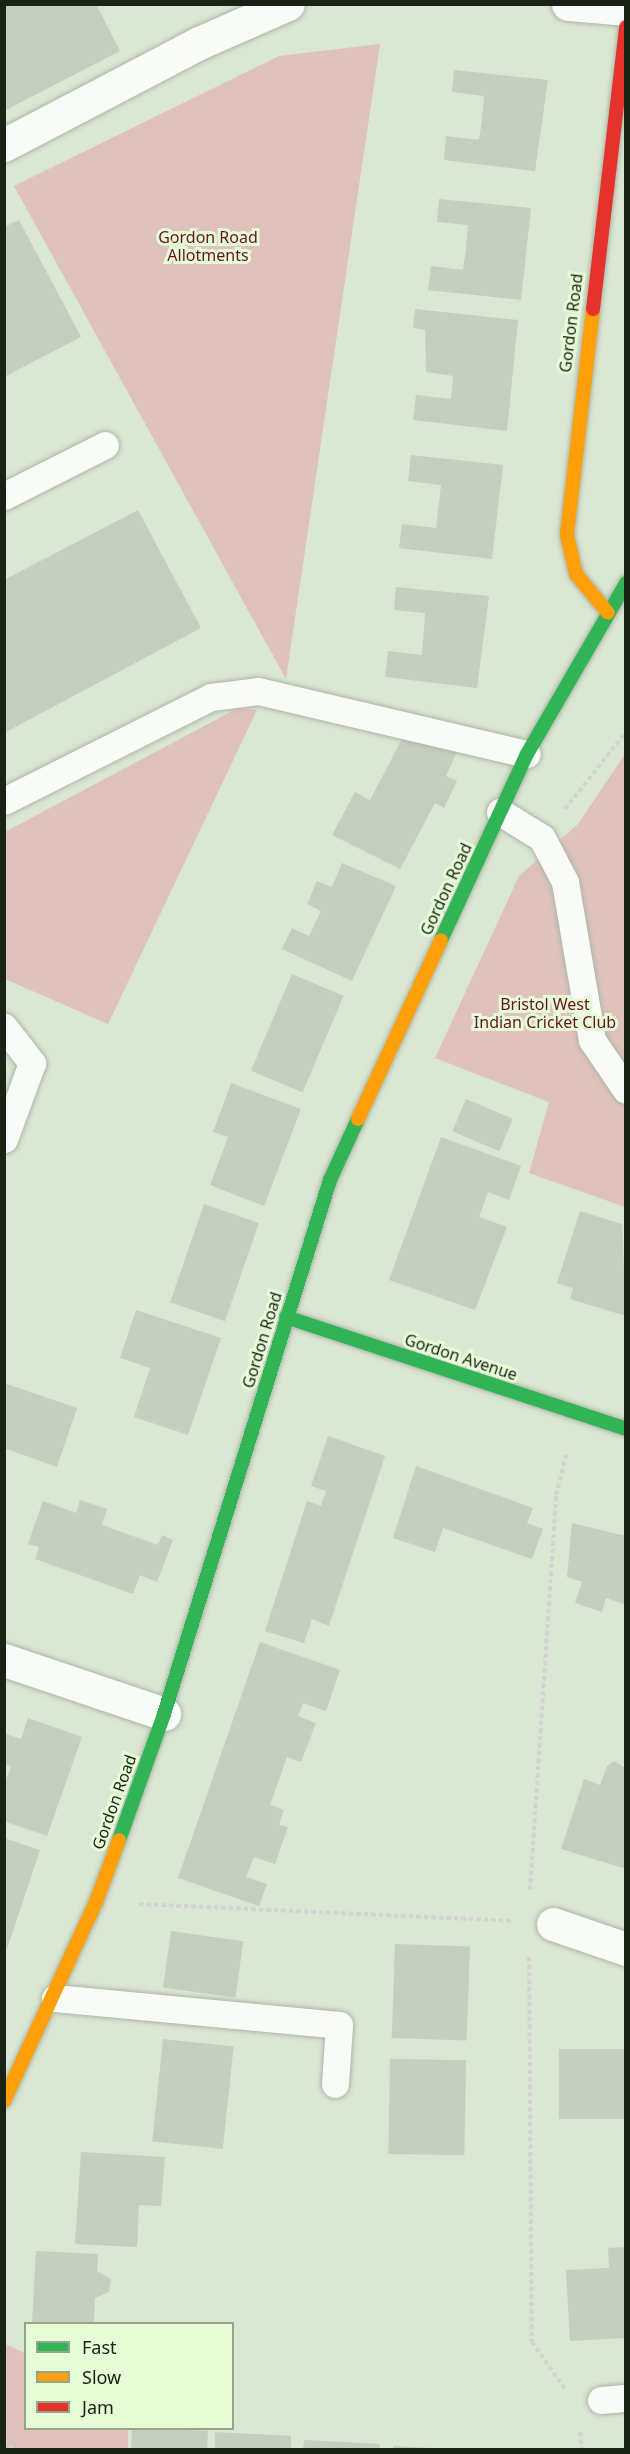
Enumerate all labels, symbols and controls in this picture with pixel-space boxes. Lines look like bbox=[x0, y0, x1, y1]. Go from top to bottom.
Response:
park label: Gordon Road Allotments bbox=[158, 227, 258, 265]
street label: Gordon Road bbox=[555, 272, 587, 374]
street label: Gordon Road bbox=[416, 840, 476, 938]
park label: Bristol West Indian Cricket Club bbox=[474, 994, 616, 1032]
street label: Gordon Road bbox=[238, 1290, 286, 1390]
street label: Gordon Avenue bbox=[402, 1330, 520, 1384]
street label: Gordon Road bbox=[88, 1752, 140, 1852]
legend bbox=[24, 2322, 234, 2430]
text: Fast bbox=[82, 2335, 117, 2359]
text: Slow bbox=[82, 2365, 121, 2389]
text: Jam bbox=[82, 2395, 114, 2419]

